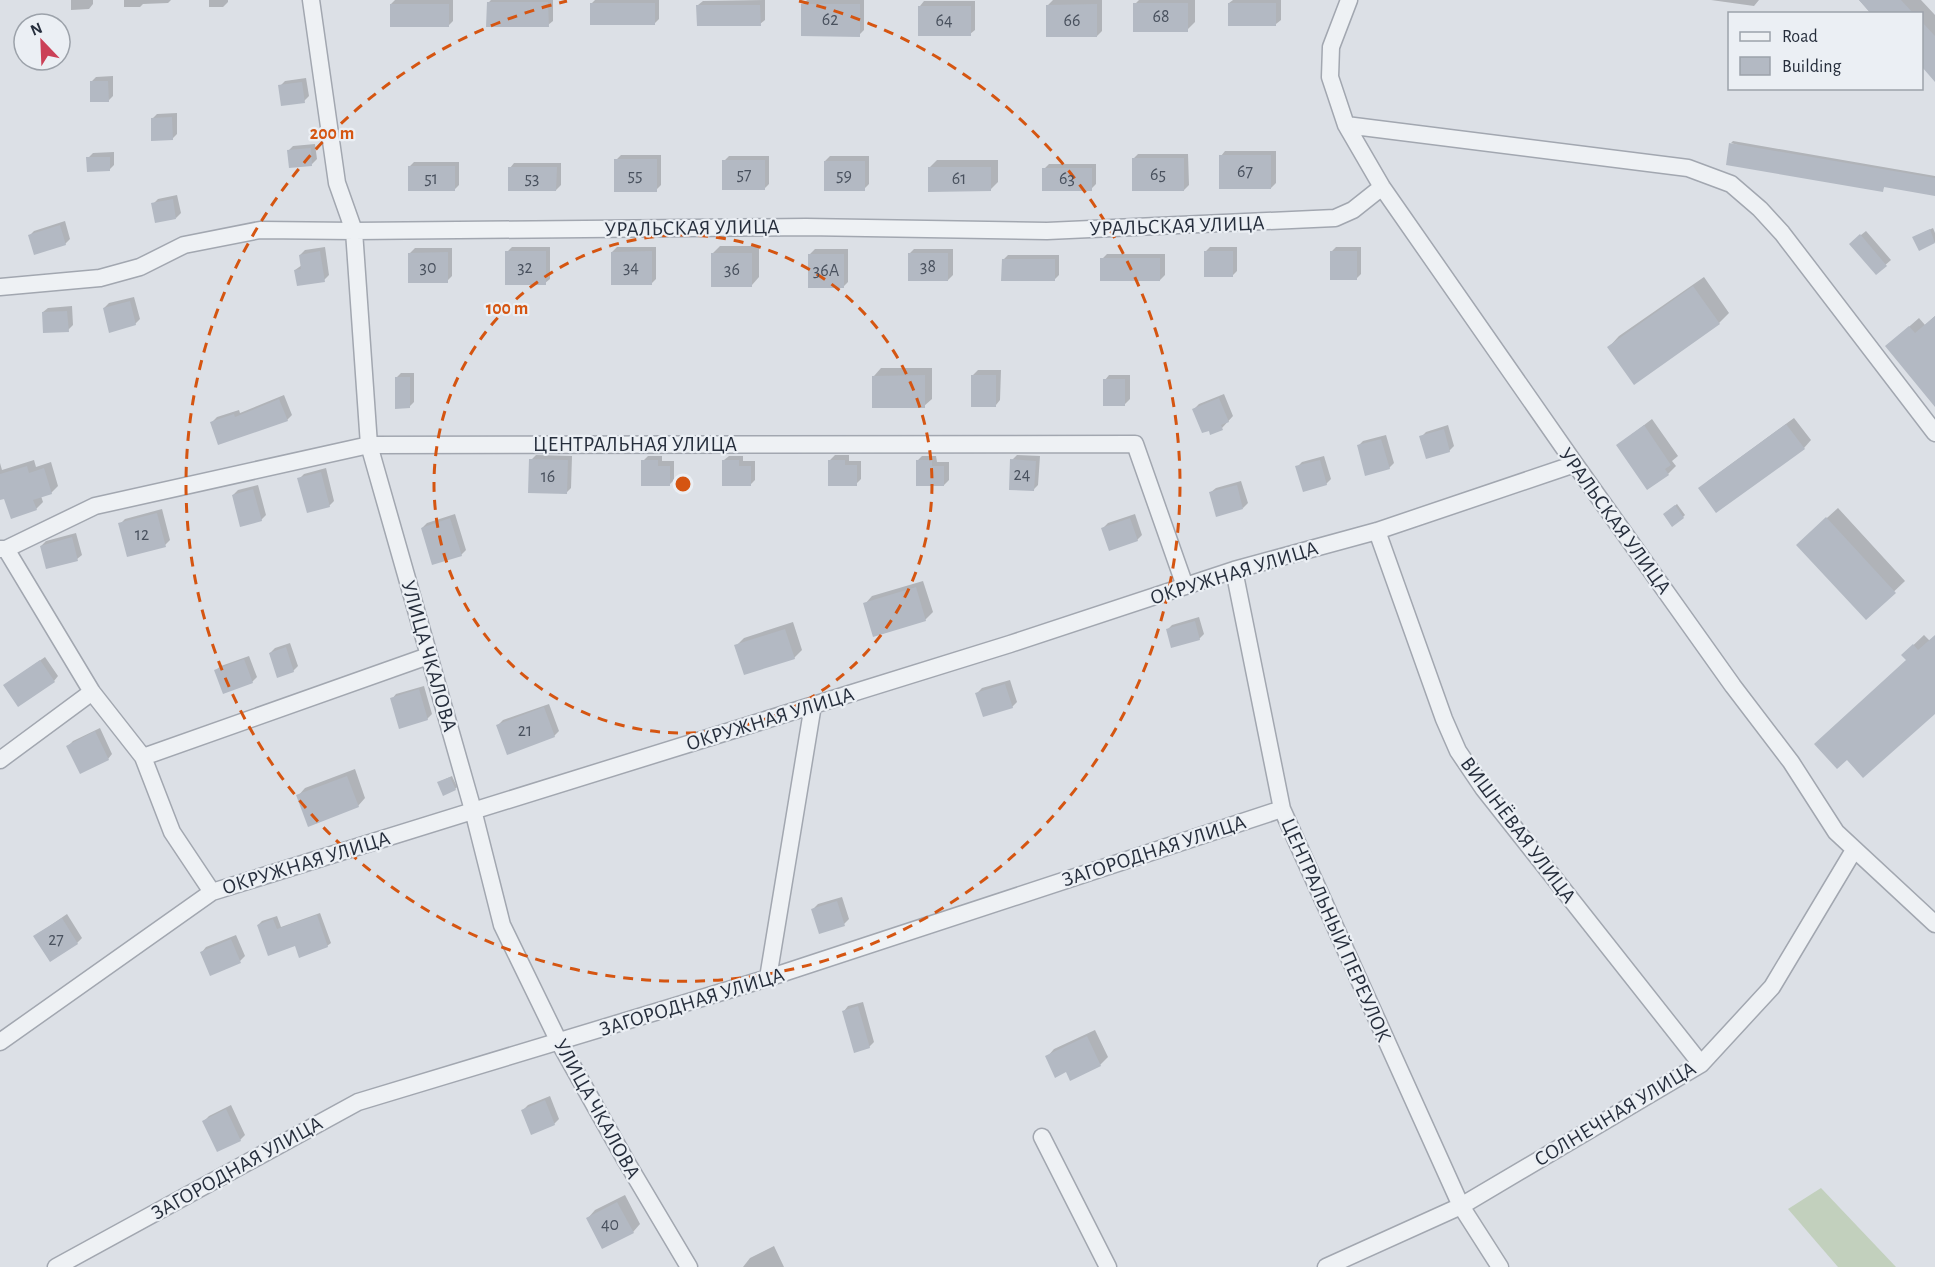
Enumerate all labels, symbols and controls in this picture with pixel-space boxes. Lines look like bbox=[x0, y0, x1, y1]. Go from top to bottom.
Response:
house number: 68 bbox=[1153, 8, 1170, 26]
house number: 62 bbox=[822, 11, 838, 29]
north arrow bbox=[12, 12, 72, 72]
house number: 64 bbox=[935, 12, 953, 30]
house number: 66 bbox=[1064, 12, 1080, 30]
legend bbox=[1728, 12, 1923, 90]
text: N bbox=[28, 20, 45, 39]
text: Road bbox=[1782, 28, 1818, 46]
text: Building bbox=[1782, 58, 1842, 76]
text: 200 m bbox=[310, 125, 354, 143]
house number: 67 bbox=[1237, 163, 1253, 181]
house number: 57 bbox=[736, 166, 752, 184]
house number: 65 bbox=[1150, 166, 1166, 184]
house number: 55 bbox=[627, 167, 643, 185]
house number: 59 bbox=[836, 167, 852, 185]
house number: 51 bbox=[424, 170, 438, 188]
house number: 53 bbox=[525, 170, 539, 188]
house number: 61 bbox=[952, 170, 966, 188]
house number: 63 bbox=[1059, 170, 1075, 188]
street label: УРАЛЬСКАЯ УЛИЦА bbox=[1089, 212, 1265, 240]
street label: УРАЛЬСКАЯ УЛИЦА bbox=[604, 216, 780, 240]
house number: 38 bbox=[920, 258, 936, 276]
house number: 30 bbox=[420, 259, 436, 277]
house number: 32 bbox=[517, 259, 533, 277]
house number: 34 bbox=[623, 259, 639, 277]
house number: 36 bbox=[724, 261, 740, 279]
house number: 36А bbox=[813, 262, 840, 280]
text: 100 m bbox=[486, 300, 528, 318]
street label: ЦЕНТРАЛЬНАЯ УЛИЦА bbox=[533, 434, 737, 455]
street label: УРАЛЬСКАЯ УЛИЦА bbox=[1555, 444, 1675, 598]
house number: 24 bbox=[1014, 466, 1031, 484]
house number: 16 bbox=[541, 468, 555, 486]
centre of rings bbox=[673, 474, 693, 494]
house number: 12 bbox=[135, 526, 149, 544]
street label: ОКРУЖНАЯ УЛИЦА bbox=[1148, 537, 1320, 609]
street label: УЛИЦА ЧКАЛОВА bbox=[397, 578, 461, 734]
street label: ОКРУЖНАЯ УЛИЦА bbox=[684, 683, 856, 755]
house number: 21 bbox=[518, 722, 532, 740]
street label: ВИШНЁВАЯ УЛИЦА bbox=[1456, 752, 1580, 907]
street label: ЗАГОРОДНАЯ УЛИЦА bbox=[1059, 811, 1249, 891]
street label: ЦЕНТРАЛЬНЫЙ ПЕРЕУЛОК bbox=[1277, 815, 1396, 1045]
street label: ОКРУЖНАЯ УЛИЦА bbox=[220, 827, 392, 899]
house number: 27 bbox=[48, 931, 64, 949]
street label: ЗАГОРОДНАЯ УЛИЦА bbox=[597, 964, 787, 1040]
street label: УЛИЦА ЧКАЛОВА bbox=[550, 1036, 644, 1182]
street label: СОЛНЕЧНАЯ УЛИЦА bbox=[1531, 1058, 1699, 1170]
street label: ЗАГОРОДНАЯ УЛИЦА bbox=[148, 1112, 326, 1224]
house number: 40 bbox=[601, 1216, 619, 1234]

